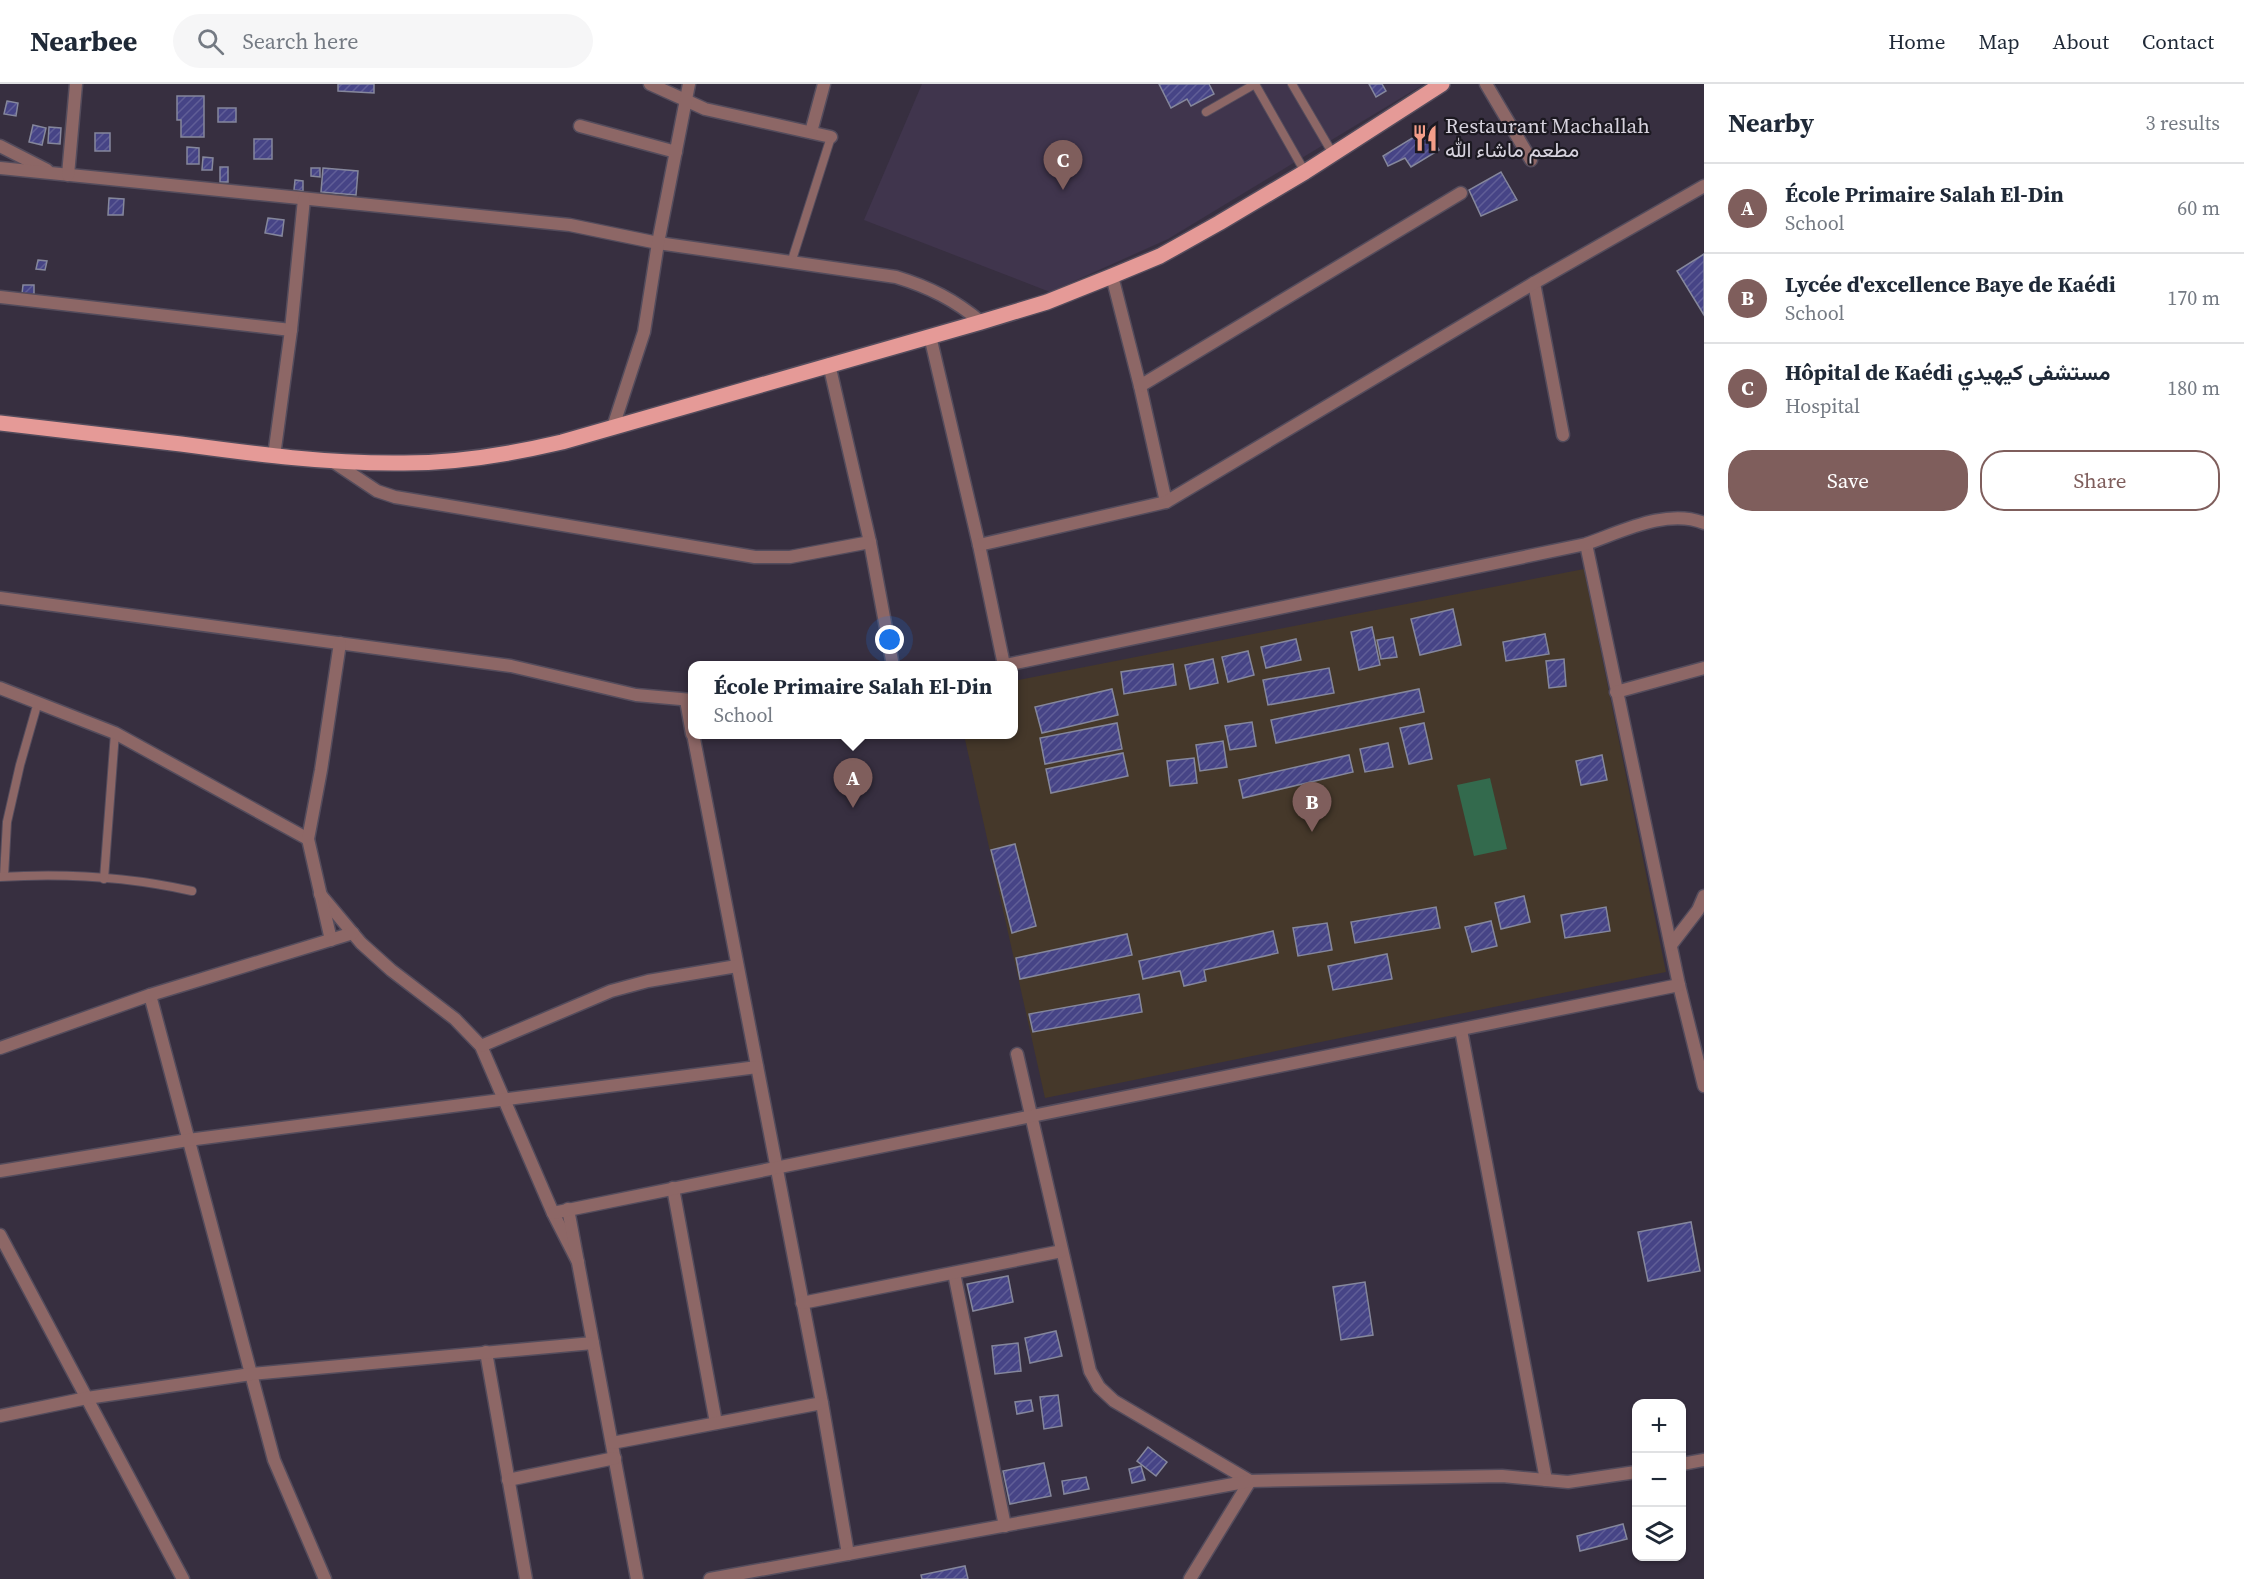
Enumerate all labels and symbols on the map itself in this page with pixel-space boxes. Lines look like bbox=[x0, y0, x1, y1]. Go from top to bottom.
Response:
place label: Restaurant Machallah مطعم ماشاء الله bbox=[1445, 111, 1650, 164]
restaurant icon: Restaurant Machallah مطعم ماشاء الله bbox=[1410, 123, 1440, 153]
pin: C bbox=[1044, 141, 1082, 190]
your location bbox=[875, 625, 904, 654]
pin: A bbox=[834, 758, 872, 808]
pin: B bbox=[1292, 782, 1332, 832]

